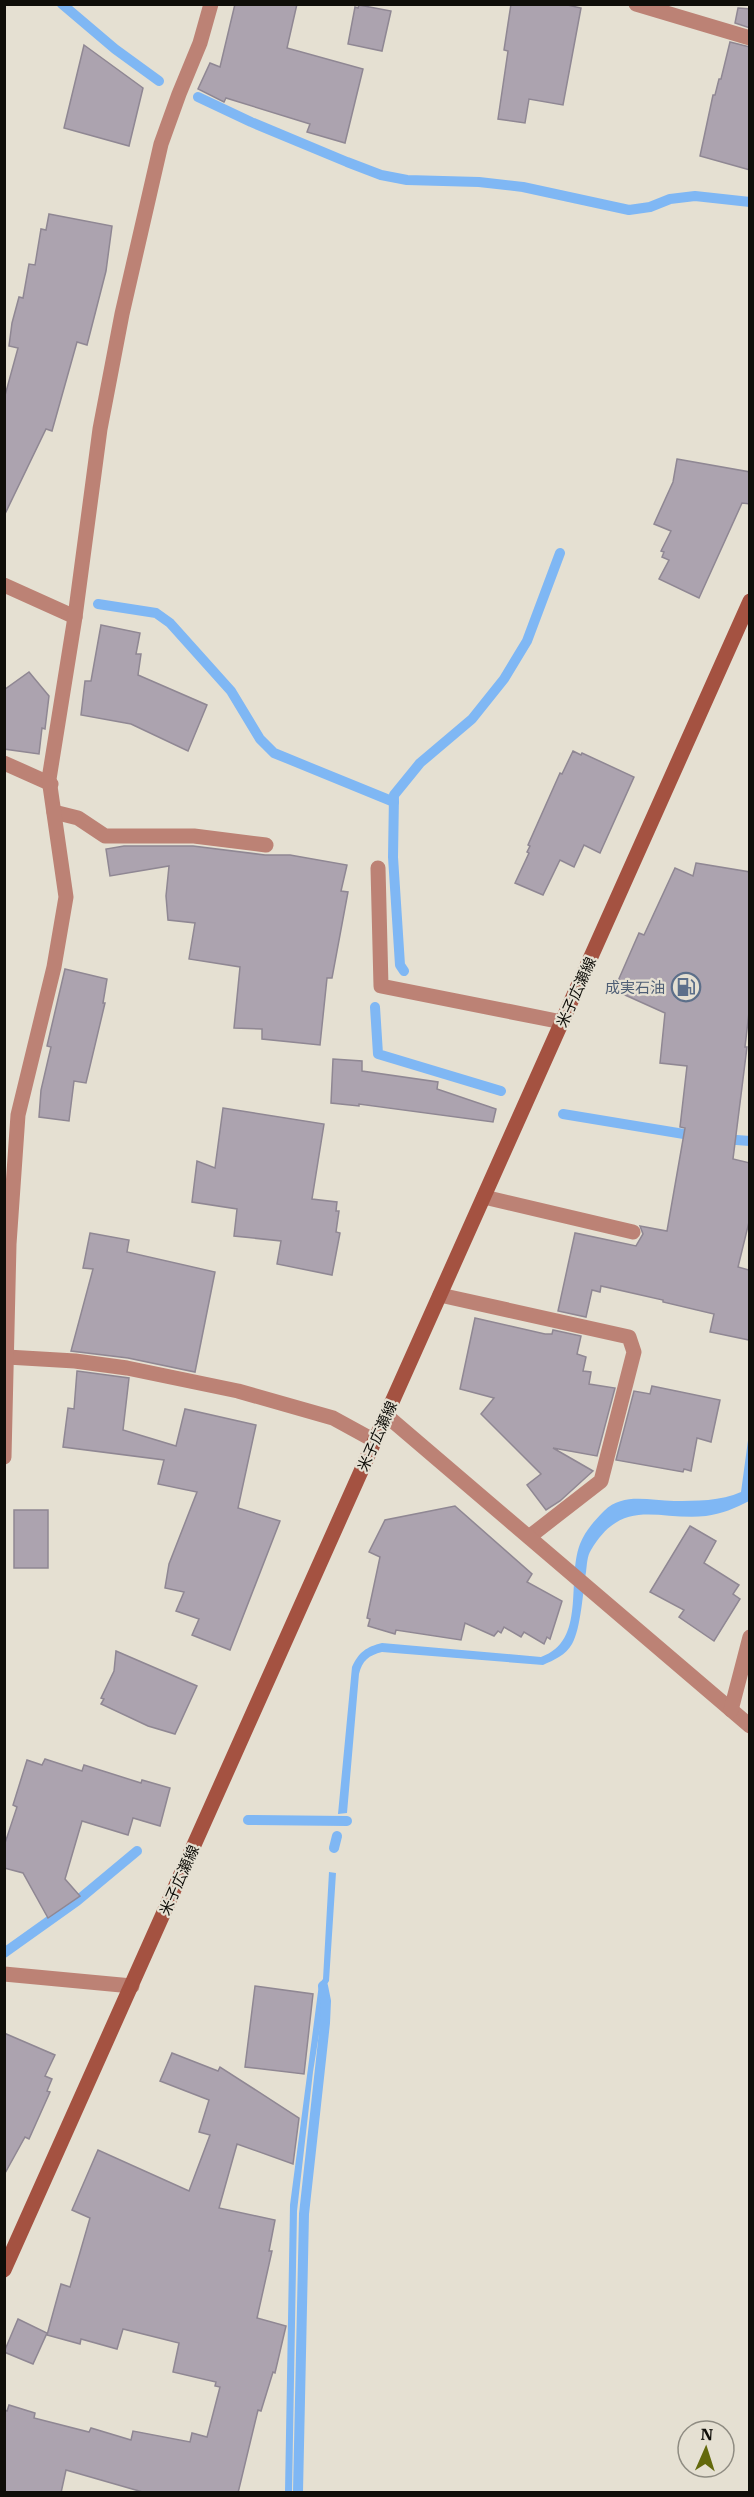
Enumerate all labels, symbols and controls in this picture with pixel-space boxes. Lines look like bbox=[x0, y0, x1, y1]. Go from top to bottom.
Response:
street label: 米子広瀬線 bbox=[552, 954, 600, 1030]
fuel station icon: 成実石油 bbox=[670, 971, 702, 1003]
place label: 成実石油 bbox=[605, 978, 665, 997]
street label: 米子広瀬線 bbox=[353, 1398, 401, 1474]
street label: 米子広瀬線 bbox=[155, 1842, 203, 1918]
north arrow bbox=[676, 2419, 736, 2479]
text: N bbox=[700, 2424, 714, 2444]

